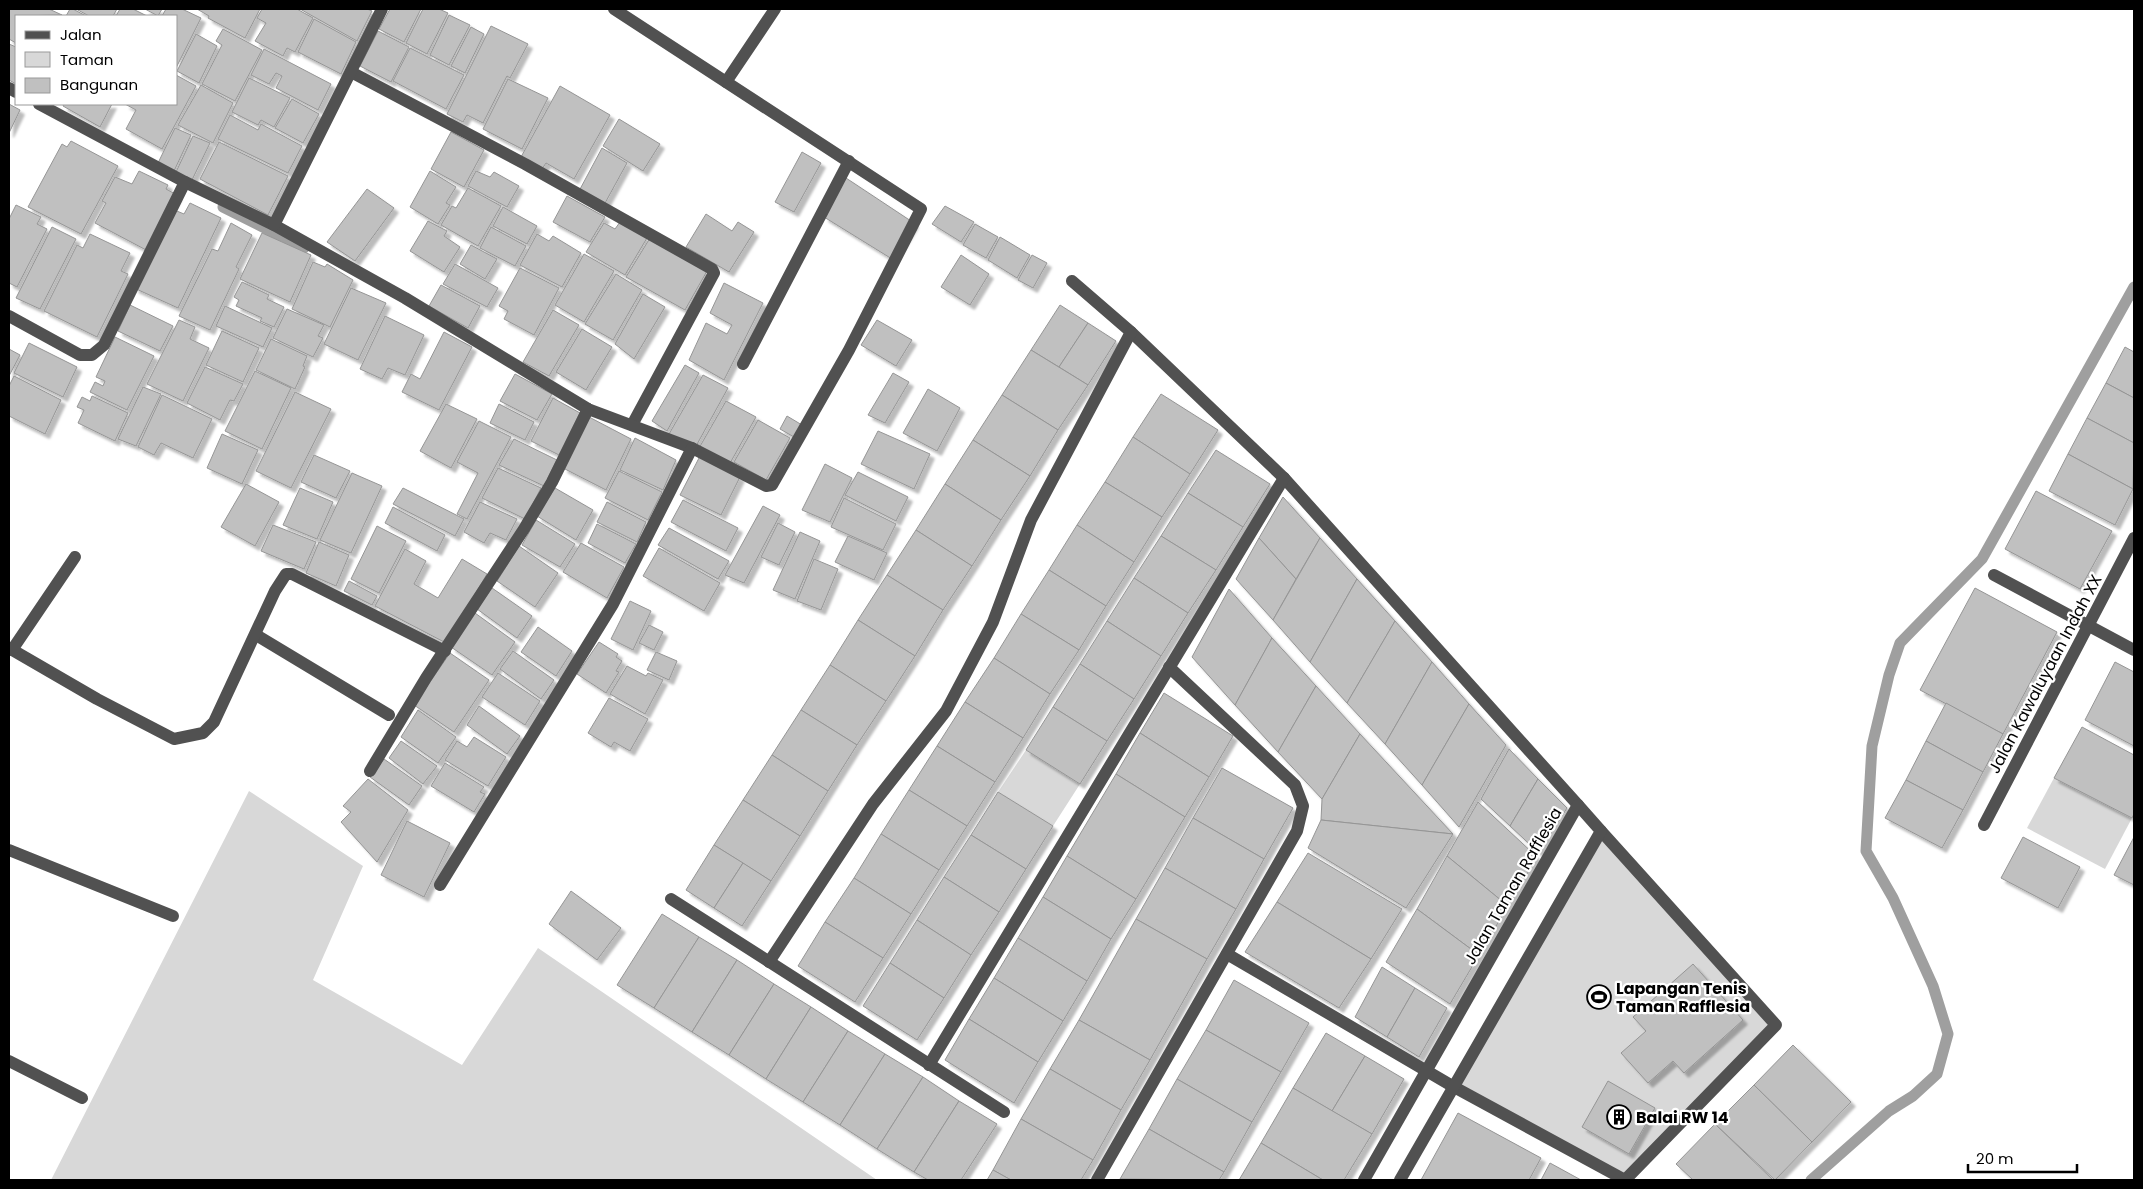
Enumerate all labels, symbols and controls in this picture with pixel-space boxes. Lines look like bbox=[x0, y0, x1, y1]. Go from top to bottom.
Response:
legend bbox=[15, 15, 178, 105]
text: Jalan bbox=[60, 24, 102, 45]
text: Taman bbox=[60, 49, 113, 70]
text: Bangunan bbox=[60, 74, 138, 95]
street label: Jalan Kawaluyaan Indah XX bbox=[1983, 570, 2107, 778]
street label: Jalan Taman Rafflesia bbox=[1459, 803, 1567, 969]
place label: Lapangan Tenis Taman Rafflesia bbox=[1616, 977, 1750, 1018]
sports icon: Lapangan Tenis Taman Rafflesia bbox=[1586, 984, 1612, 1010]
building icon: Balai RW 14 bbox=[1606, 1104, 1632, 1130]
place label: Balai RW 14 bbox=[1636, 1106, 1729, 1129]
scale bar bbox=[1968, 1142, 2077, 1174]
text: 20 m bbox=[1976, 1148, 2014, 1169]

